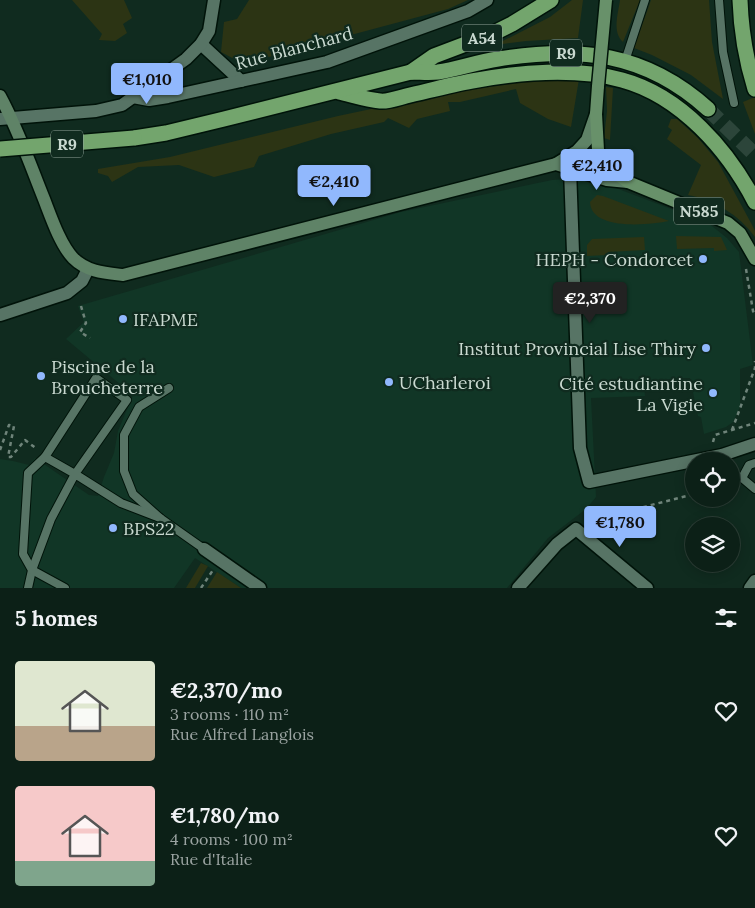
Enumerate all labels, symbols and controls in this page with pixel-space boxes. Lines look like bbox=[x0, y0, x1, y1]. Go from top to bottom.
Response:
street label: Rue Blanchard bbox=[233, 21, 356, 75]
road number: A54 bbox=[462, 24, 502, 52]
road number: R9 bbox=[550, 40, 582, 66]
pin: €1,010 bbox=[106, 62, 188, 105]
text: €1,010 bbox=[122, 69, 172, 89]
road number: R9 bbox=[51, 130, 83, 158]
pin: €2,410 bbox=[556, 148, 638, 191]
text: €2,410 bbox=[572, 155, 622, 175]
pin: €2,410 bbox=[293, 164, 375, 207]
text: €2,410 bbox=[309, 171, 359, 191]
road number: N585 bbox=[674, 198, 724, 225]
place label: HEPH - Condorcet bbox=[536, 248, 693, 271]
marker: HEPH - Condorcet bbox=[697, 253, 709, 265]
pin: €2,370 bbox=[549, 282, 631, 324]
text: €2,370 bbox=[564, 288, 616, 308]
place label: IFAPME bbox=[133, 308, 198, 331]
marker: IFAPME bbox=[117, 313, 129, 325]
place label: Institut Provincial Lise Thiry bbox=[458, 337, 696, 360]
marker: Institut Provincial Lise Thiry bbox=[700, 342, 712, 354]
place label: Piscine de la Broucheterre bbox=[51, 355, 163, 399]
marker: Piscine de la Broucheterre bbox=[35, 370, 47, 382]
place label: UCharleroi bbox=[399, 371, 491, 394]
place label: Cité estudiantine La Vigie bbox=[559, 372, 703, 416]
marker: UCharleroi bbox=[383, 376, 395, 388]
marker: Cité estudiantine La Vigie bbox=[707, 387, 719, 399]
map controls bbox=[685, 452, 740, 572]
button: locate bbox=[685, 452, 740, 507]
pin: €1,780 bbox=[579, 506, 661, 548]
text: €1,780 bbox=[595, 512, 645, 532]
place label: BPS22 bbox=[123, 517, 174, 540]
button: layers bbox=[685, 517, 740, 572]
marker: BPS22 bbox=[107, 522, 119, 534]
icon: filters bbox=[712, 604, 740, 632]
text: 5 homes bbox=[15, 605, 98, 632]
text: €2,370/mo bbox=[170, 677, 282, 704]
icon: home bbox=[55, 681, 115, 741]
icon: heart bbox=[712, 697, 740, 725]
text: 3 rooms · 110 m² bbox=[170, 704, 289, 724]
text: Rue Alfred Langlois bbox=[170, 724, 314, 744]
text: €1,780/mo bbox=[170, 802, 279, 829]
icon: home bbox=[55, 806, 115, 866]
icon: heart bbox=[712, 822, 740, 850]
text: 4 rooms · 100 m² bbox=[170, 829, 293, 849]
text: Rue d'Italie bbox=[170, 849, 252, 869]

